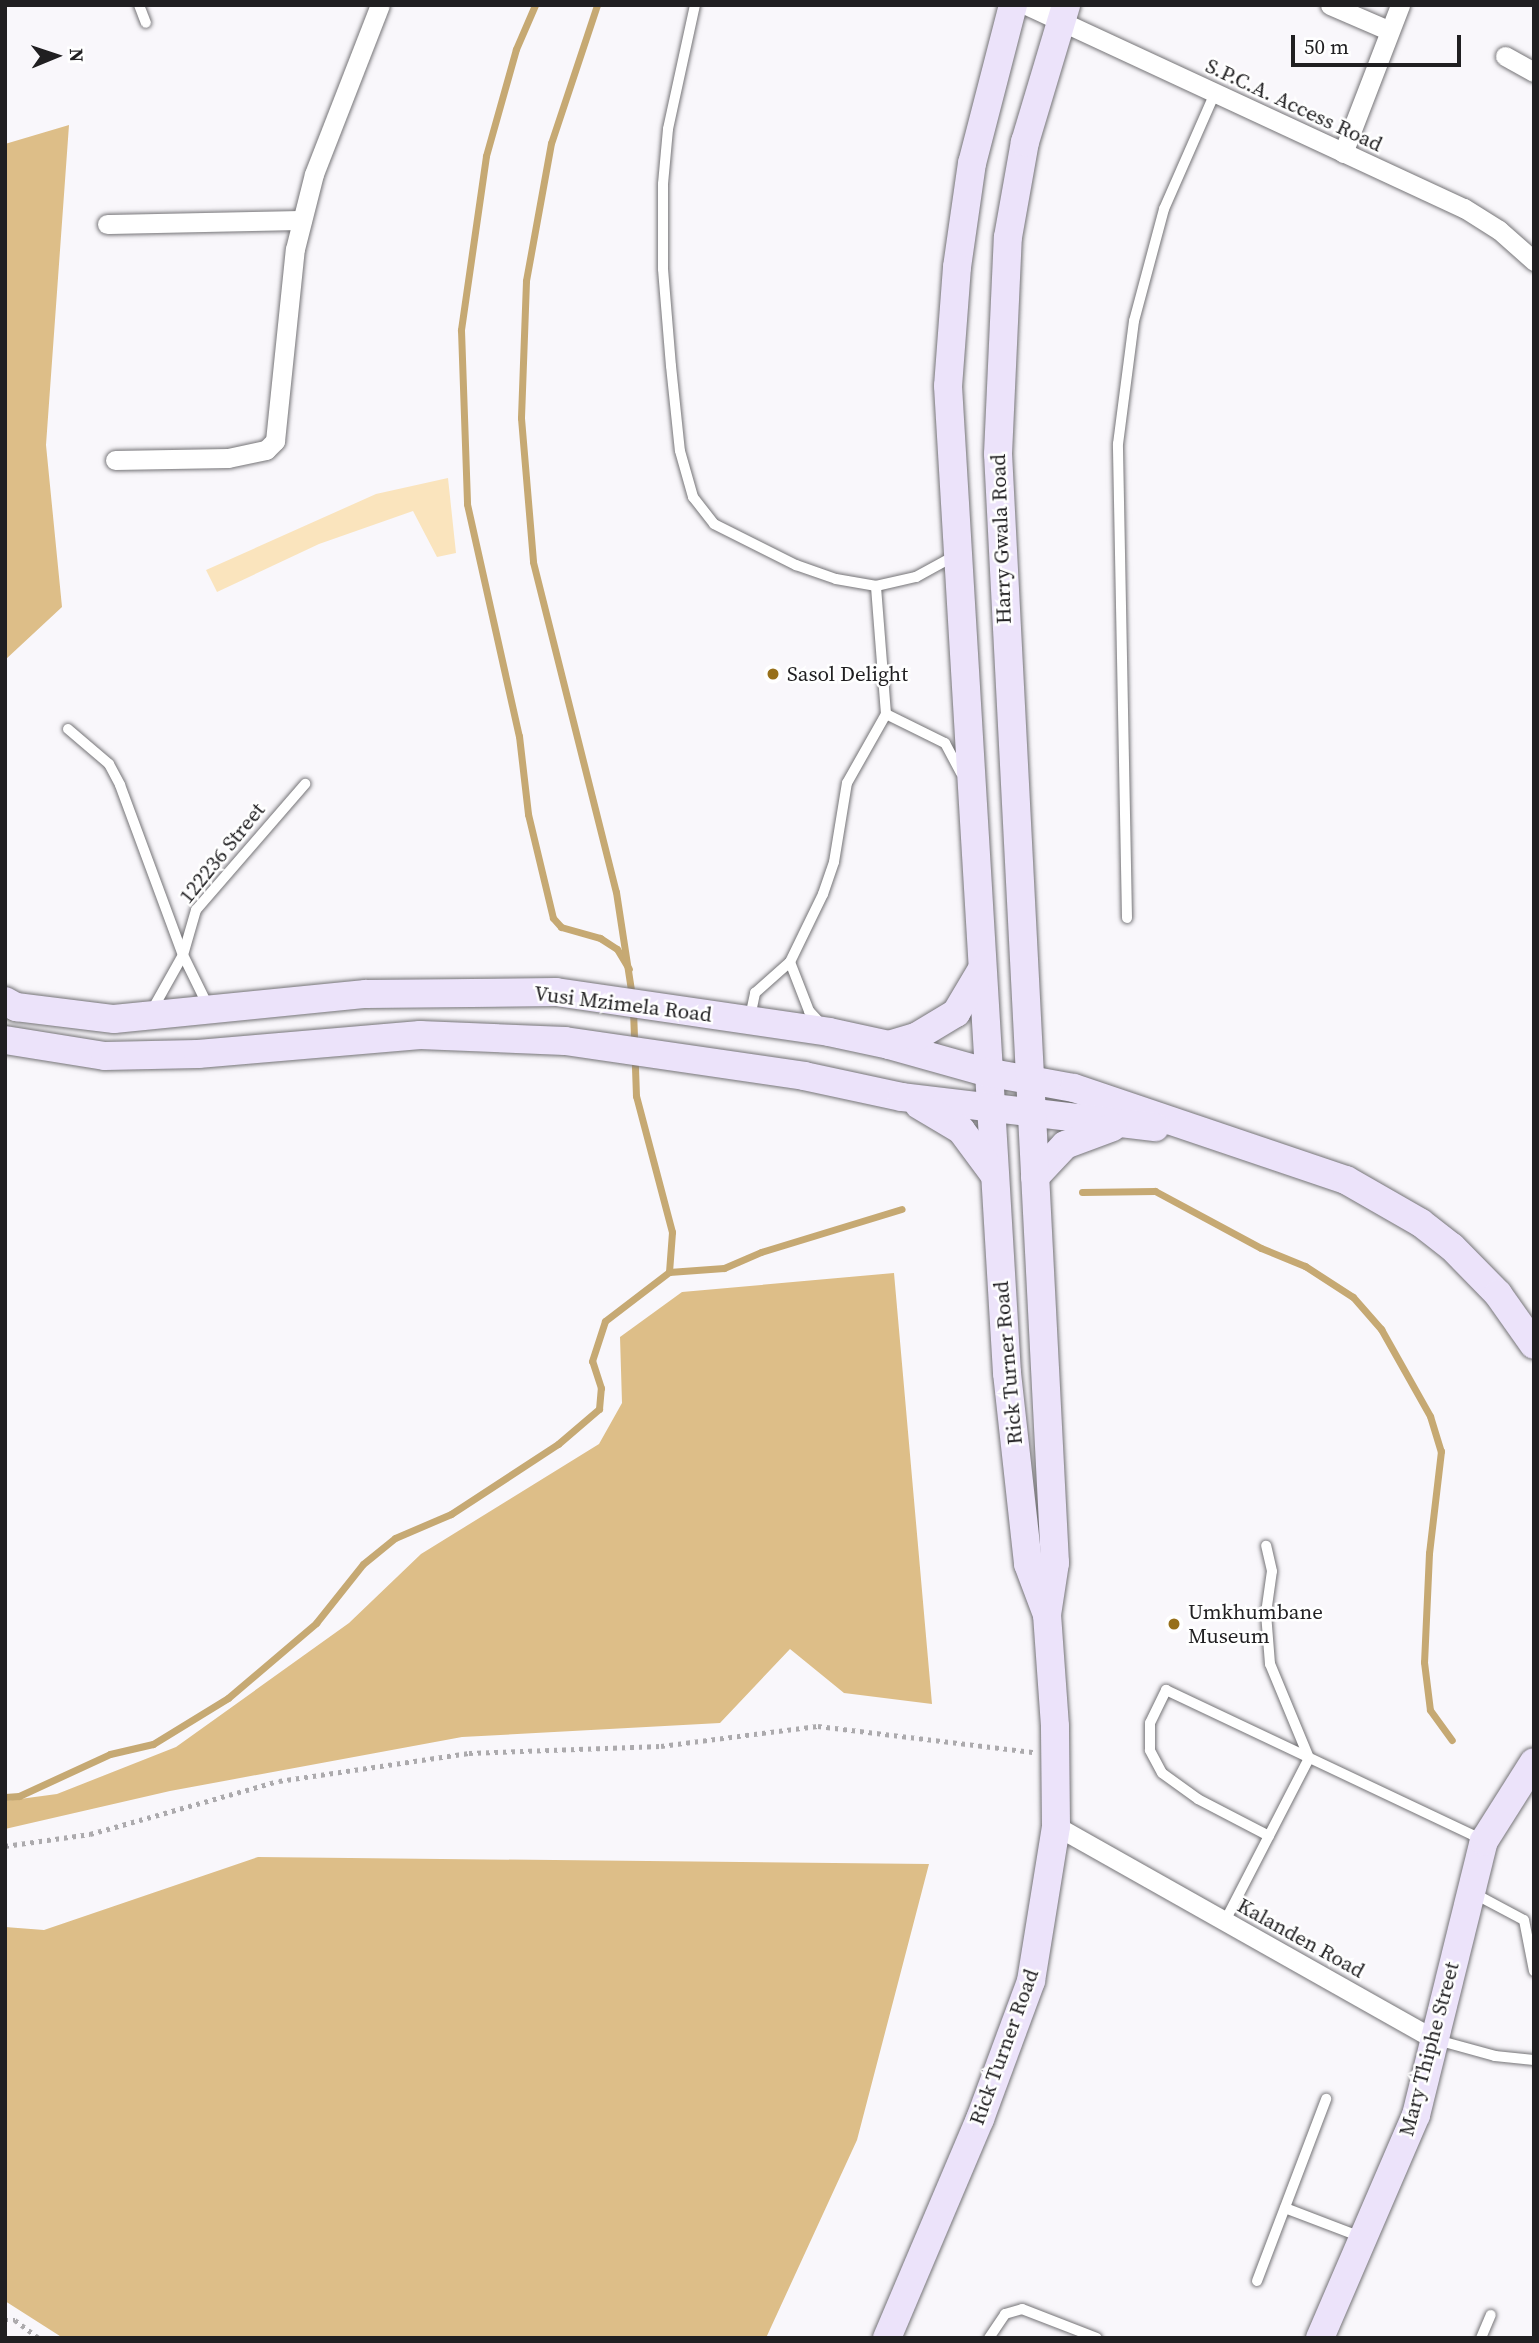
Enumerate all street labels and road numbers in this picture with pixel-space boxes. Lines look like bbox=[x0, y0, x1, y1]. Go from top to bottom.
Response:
street label: S.P.C.A. Access Road bbox=[1202, 53, 1386, 157]
street label: Harry Gwala Road bbox=[985, 453, 1017, 625]
street label: 122236 Street bbox=[174, 798, 270, 908]
street label: Vusi Mzimela Road bbox=[533, 981, 713, 1027]
street label: Rick Turner Road bbox=[988, 1280, 1028, 1446]
street label: Kalanden Road bbox=[1233, 1893, 1369, 1983]
street label: Mary Thiphe Street bbox=[1394, 1959, 1464, 2139]
street label: Rick Turner Road bbox=[964, 1965, 1044, 2129]

